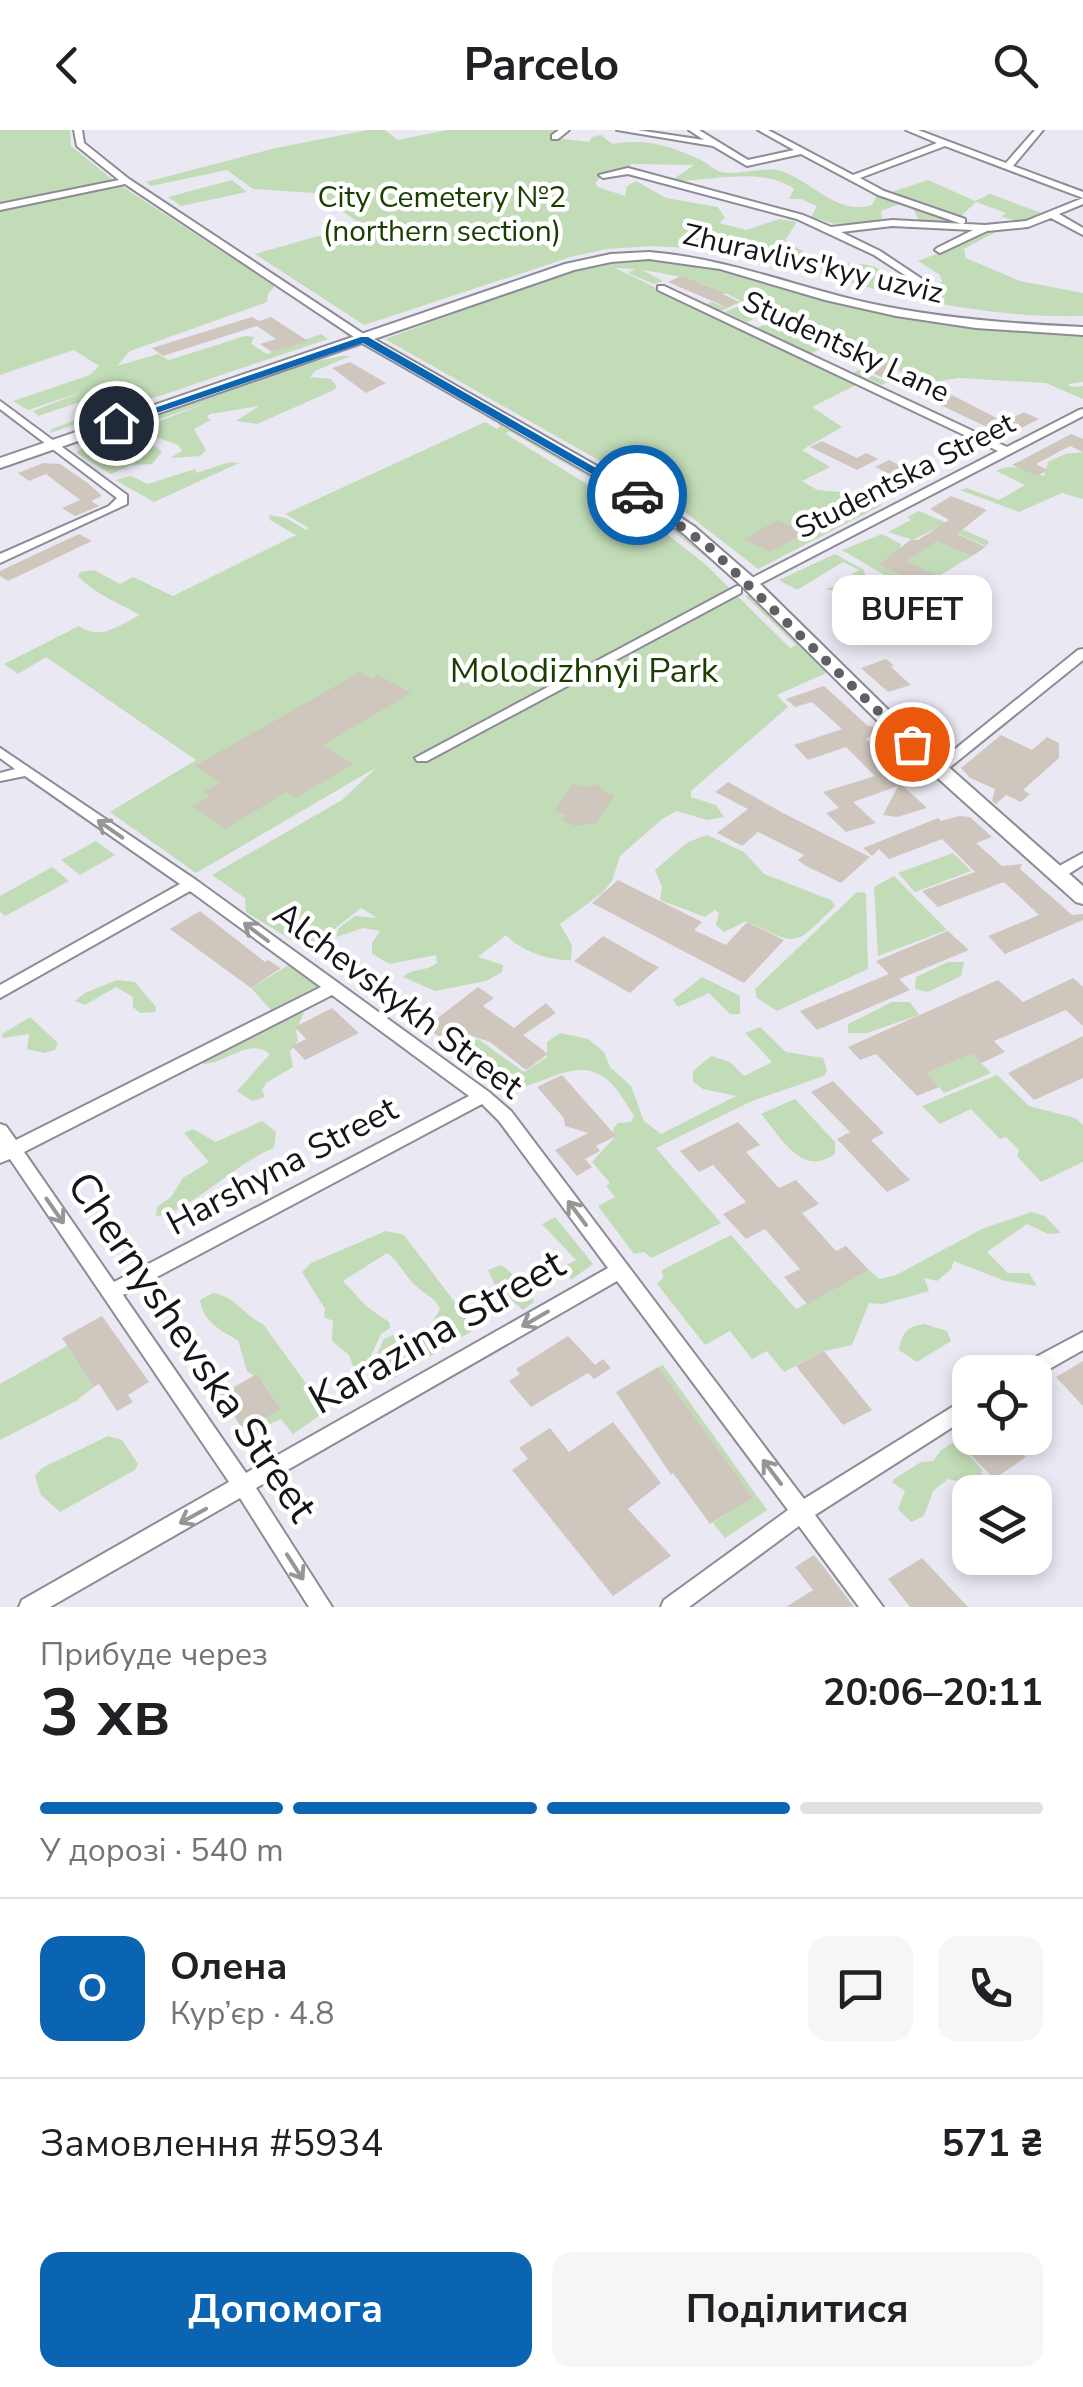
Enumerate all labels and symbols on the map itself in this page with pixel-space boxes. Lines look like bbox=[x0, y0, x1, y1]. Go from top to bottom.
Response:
park label: City Cemetery №2 (northern section) bbox=[317, 177, 567, 252]
street label: Zhuravlivs'kyy uzviz bbox=[679, 214, 947, 314]
street label: Studentsky Lane bbox=[736, 281, 956, 413]
pin bbox=[74, 381, 159, 466]
street label: Studentska Street bbox=[788, 403, 1022, 549]
courier bbox=[587, 445, 687, 545]
callout: BUFET bbox=[832, 574, 992, 644]
park label: Molodizhnyi Park bbox=[450, 647, 719, 694]
pin bbox=[870, 702, 955, 787]
one-way arrow bbox=[97, 819, 125, 840]
street label: Alchevskykh Street bbox=[263, 891, 533, 1110]
one-way arrow bbox=[243, 922, 270, 943]
street label: Harshyna Street bbox=[158, 1085, 406, 1247]
street label: Chernyshevska Street bbox=[54, 1161, 331, 1533]
one-way arrow bbox=[44, 1197, 65, 1225]
one-way arrow bbox=[566, 1200, 587, 1227]
street label: Karazina Street bbox=[299, 1236, 575, 1428]
one-way arrow bbox=[522, 1309, 550, 1329]
one-way arrow bbox=[762, 1459, 783, 1486]
one-way arrow bbox=[179, 1506, 208, 1526]
one-way arrow bbox=[285, 1553, 306, 1581]

